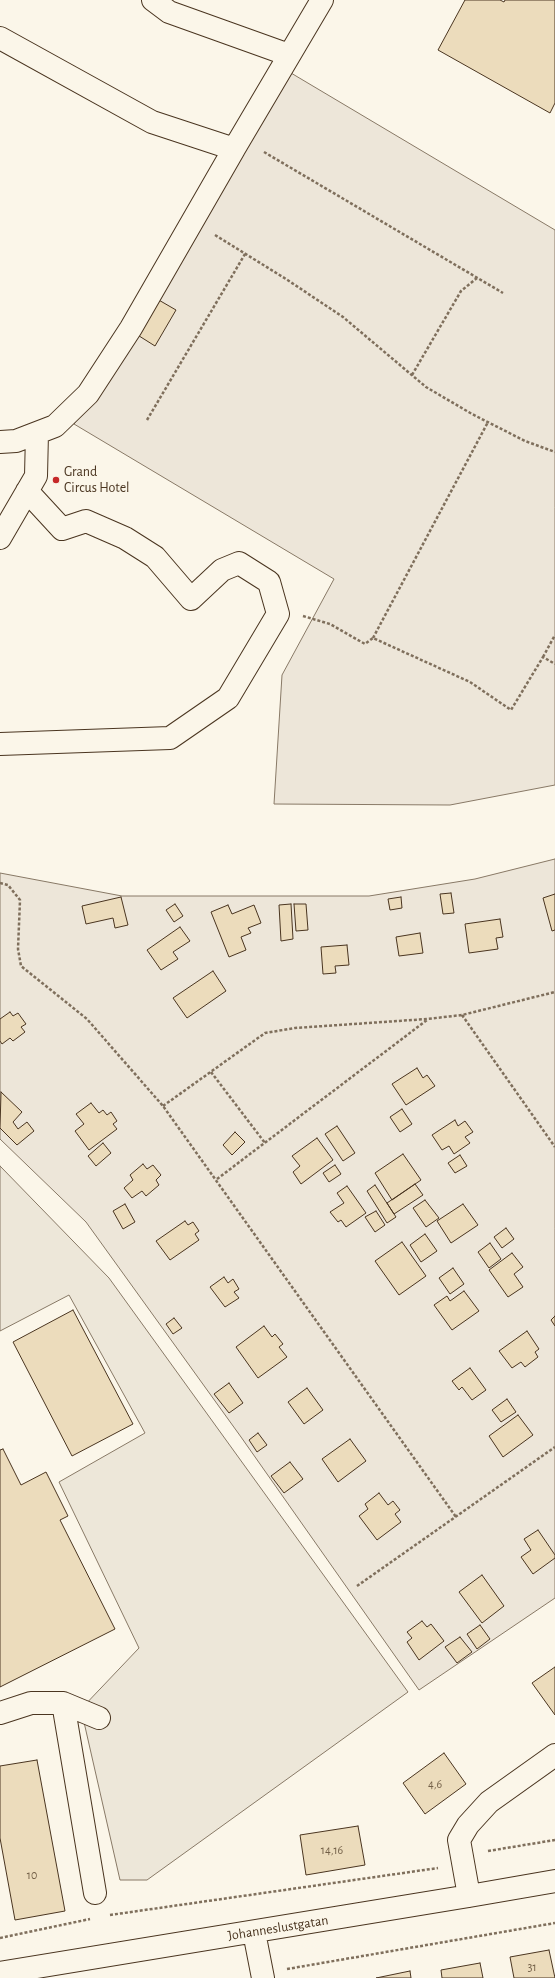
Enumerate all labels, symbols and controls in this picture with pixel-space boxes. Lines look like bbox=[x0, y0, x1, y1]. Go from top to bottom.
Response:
place label: Grand Circus Hotel bbox=[64, 464, 130, 496]
marker: Grand Circus Hotel bbox=[51, 475, 61, 485]
house number: 4,6 bbox=[428, 1777, 442, 1791]
house number: 14,16 bbox=[321, 1843, 343, 1857]
house number: 10 bbox=[27, 1868, 37, 1882]
street label: Johanneslustgatan bbox=[227, 1912, 329, 1944]
house number: 31 bbox=[527, 1960, 537, 1974]

